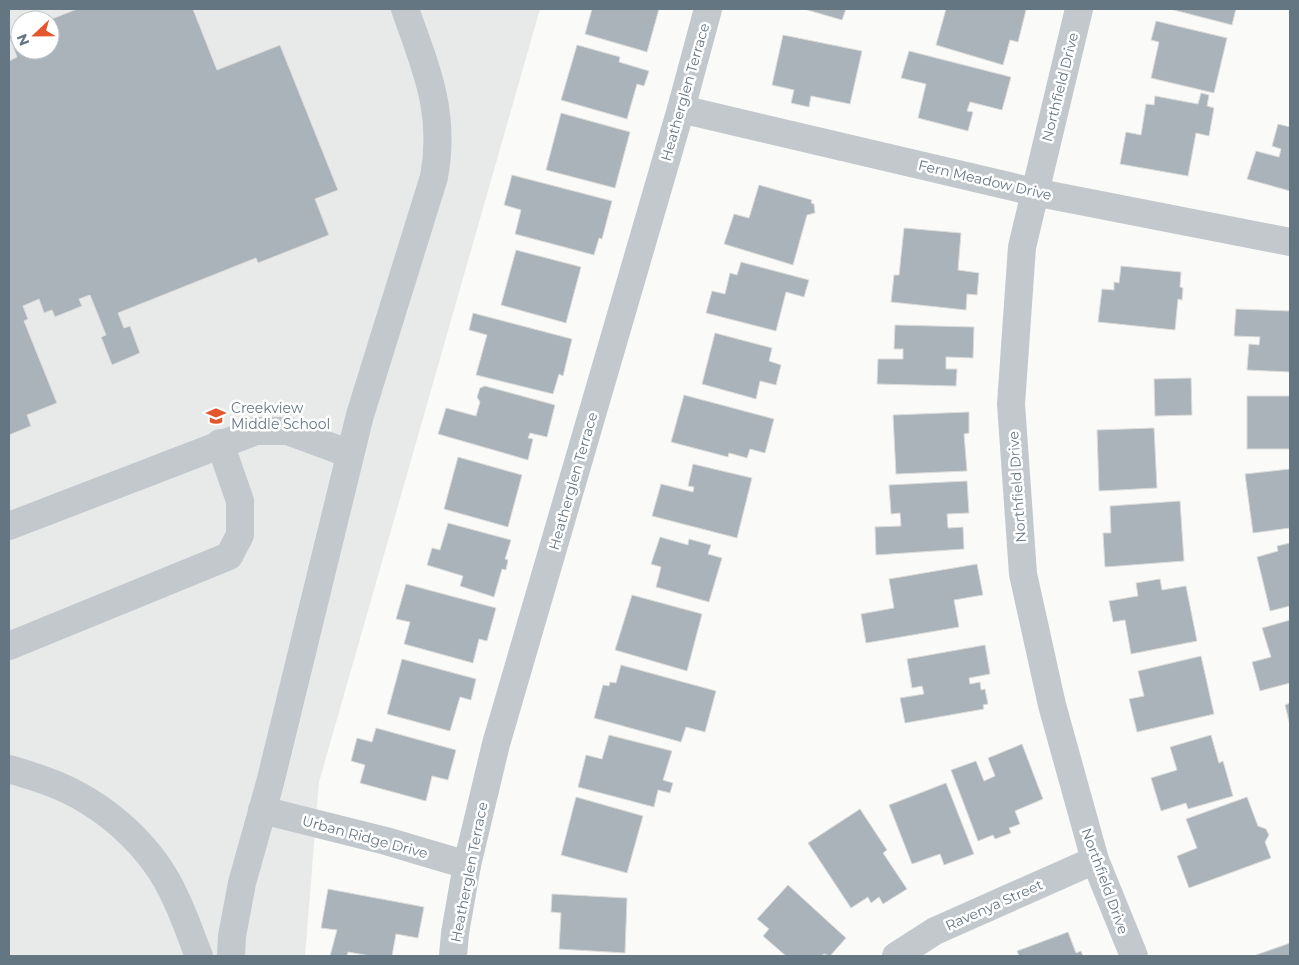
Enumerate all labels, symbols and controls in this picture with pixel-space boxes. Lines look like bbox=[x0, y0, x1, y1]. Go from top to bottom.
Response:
north arrow bbox=[10, 10, 60, 60]
street label: Heatherglen Terrace bbox=[657, 21, 713, 163]
text: N bbox=[12, 31, 33, 48]
street label: Northfield Drive bbox=[1038, 31, 1082, 143]
street label: Fern Meadow Drive bbox=[917, 156, 1053, 204]
place label: Creekview Middle School bbox=[231, 399, 330, 433]
school or university icon: Creekview Middle School bbox=[205, 405, 227, 427]
street label: Heatherglen Terrace bbox=[545, 410, 601, 552]
street label: Northfield Drive bbox=[1004, 431, 1030, 543]
street label: Heatherglen Terrace bbox=[447, 800, 491, 944]
street label: Urban Ridge Drive bbox=[300, 812, 430, 862]
street label: Northfield Drive bbox=[1077, 825, 1133, 937]
street label: Ravenya Street bbox=[942, 875, 1046, 935]

